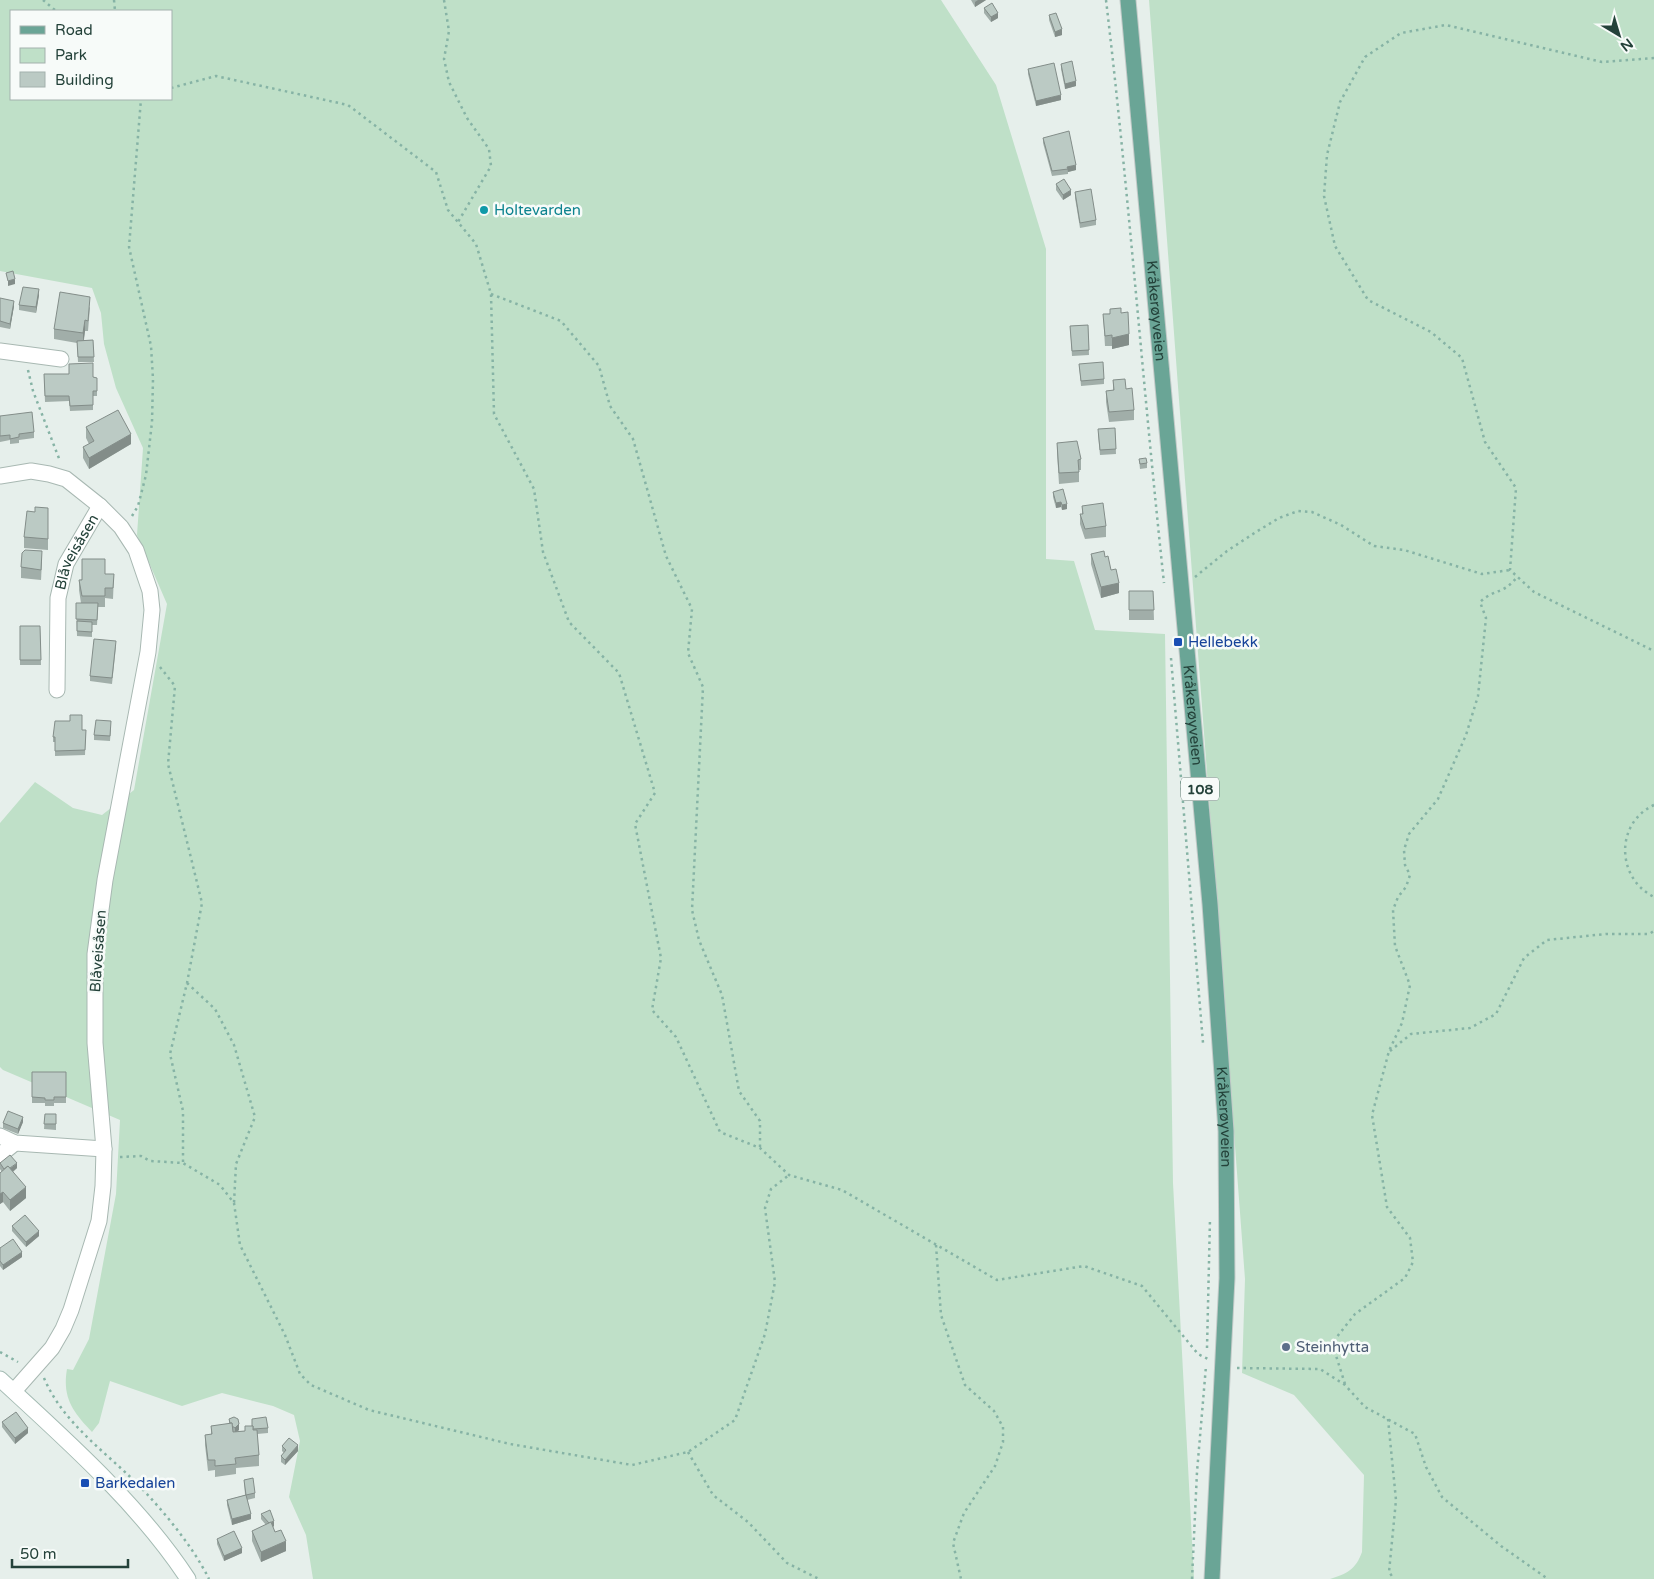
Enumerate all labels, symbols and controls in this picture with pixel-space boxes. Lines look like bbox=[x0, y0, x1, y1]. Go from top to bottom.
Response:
legend bbox=[10, 10, 172, 100]
north arrow bbox=[1594, 10, 1644, 60]
text: Road bbox=[55, 21, 93, 39]
text: N bbox=[1617, 35, 1636, 55]
text: Park bbox=[55, 46, 87, 64]
text: Building bbox=[55, 71, 114, 89]
place label: Holtevarden bbox=[494, 201, 581, 219]
marker: Holtevarden bbox=[478, 204, 490, 216]
street label: Kråkerøyveien bbox=[1143, 260, 1170, 362]
street label: Blåveisåsen bbox=[51, 511, 102, 592]
place label: Hellebekk bbox=[1188, 633, 1258, 651]
marker: Hellebekk bbox=[1172, 636, 1184, 648]
street label: Kråkerøyveien bbox=[1179, 664, 1206, 766]
road number: 108 bbox=[1181, 778, 1219, 801]
street label: Blåveisåsen bbox=[86, 909, 110, 993]
street label: Kråkerøyveien bbox=[1212, 1066, 1235, 1167]
place label: Steinhytta bbox=[1296, 1338, 1369, 1356]
marker: Steinhytta bbox=[1280, 1341, 1292, 1353]
place label: Barkedalen bbox=[95, 1474, 175, 1492]
marker: Barkedalen bbox=[79, 1477, 91, 1489]
scale bar bbox=[12, 1536, 129, 1568]
text: 50 m bbox=[20, 1545, 57, 1563]

